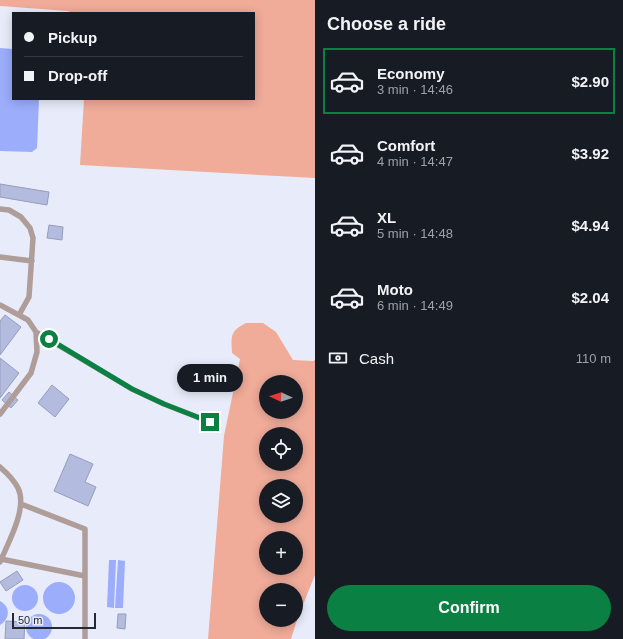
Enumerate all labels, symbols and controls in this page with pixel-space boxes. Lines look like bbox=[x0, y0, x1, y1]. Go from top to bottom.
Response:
text: Choose a ride bbox=[327, 14, 446, 34]
text: Pickup bbox=[48, 29, 97, 46]
icon: car bbox=[329, 63, 365, 99]
text: Economy bbox=[377, 65, 445, 82]
text: Drop-off bbox=[48, 67, 107, 84]
text: $2.90 bbox=[571, 73, 609, 90]
text: 3 min · 14:46 bbox=[377, 82, 453, 97]
icon: car bbox=[329, 135, 365, 171]
text: Comfort bbox=[377, 137, 435, 154]
text: $3.92 bbox=[571, 145, 609, 162]
text: 4 min · 14:47 bbox=[377, 154, 453, 169]
icon: car bbox=[329, 207, 365, 243]
text: XL bbox=[377, 209, 396, 226]
text: $4.94 bbox=[571, 217, 609, 234]
text: 5 min · 14:48 bbox=[377, 226, 453, 241]
icon: car bbox=[329, 279, 365, 315]
text: Moto bbox=[377, 281, 413, 298]
text: $2.04 bbox=[571, 289, 609, 306]
text: 6 min · 14:49 bbox=[377, 298, 453, 313]
route start bbox=[40, 330, 58, 348]
icon: cash bbox=[327, 347, 349, 369]
text: Cash bbox=[359, 350, 394, 367]
text: 110 m bbox=[576, 351, 611, 366]
callout: 1 min bbox=[177, 364, 243, 392]
text: 1 min bbox=[193, 370, 227, 385]
north arrow bbox=[259, 375, 303, 419]
map controls bbox=[259, 375, 303, 627]
route end bbox=[201, 413, 219, 431]
button: locate bbox=[259, 427, 303, 471]
button: layers bbox=[259, 479, 303, 523]
button: + bbox=[259, 531, 303, 575]
button: − bbox=[259, 583, 303, 627]
button: Confirm bbox=[327, 585, 611, 631]
scale bar bbox=[12, 611, 96, 630]
text: 50 m bbox=[18, 614, 42, 626]

